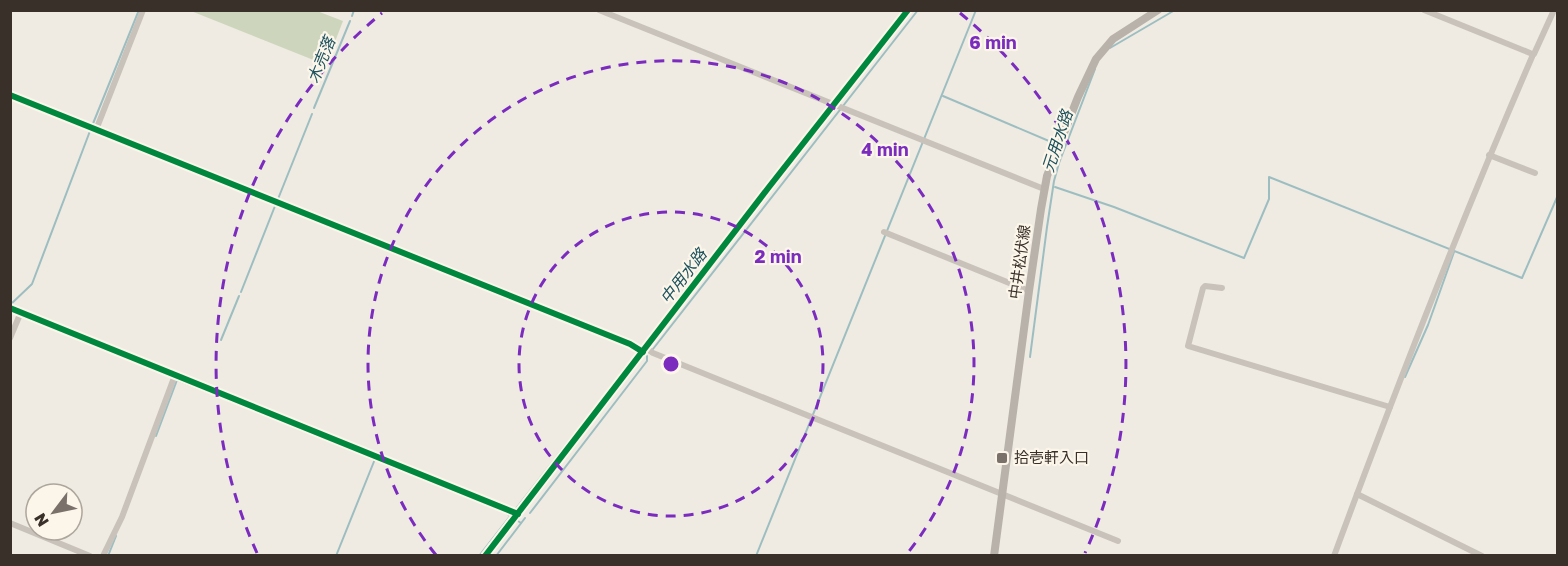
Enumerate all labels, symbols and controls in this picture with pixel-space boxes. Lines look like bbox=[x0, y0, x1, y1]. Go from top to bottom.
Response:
water label: 木売落 bbox=[303, 31, 340, 86]
text: 6 min bbox=[969, 31, 1017, 53]
water label: 元用水路 bbox=[1038, 106, 1077, 175]
text: 4 min bbox=[861, 138, 909, 160]
street label: 中井松伏線 bbox=[1005, 223, 1033, 300]
water label: 中用水路 bbox=[655, 243, 712, 307]
text: 2 min bbox=[754, 245, 802, 267]
centre of rings bbox=[661, 354, 681, 374]
place label: 拾壱軒入口 bbox=[1014, 448, 1089, 466]
marker: 拾壱軒入口 bbox=[995, 451, 1009, 465]
north arrow bbox=[24, 482, 84, 542]
text: N bbox=[30, 509, 53, 530]

